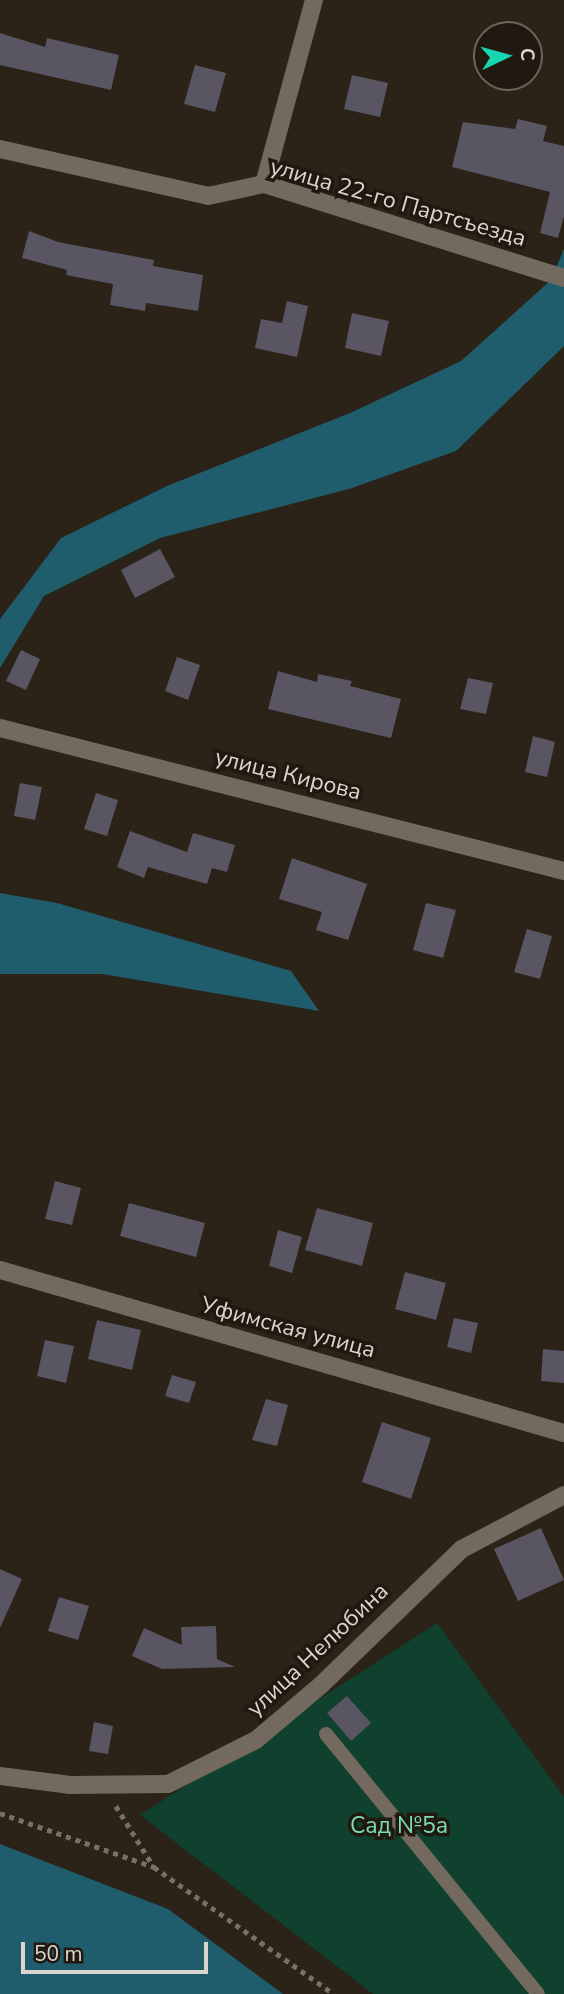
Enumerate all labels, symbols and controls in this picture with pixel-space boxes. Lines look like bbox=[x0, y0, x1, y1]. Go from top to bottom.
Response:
north arrow bbox=[473, 21, 543, 91]
text: С bbox=[513, 47, 540, 62]
street label: улица 22-го Партсъезда bbox=[267, 153, 529, 253]
street label: улица Кирова bbox=[212, 743, 364, 807]
street label: Уфимская улица bbox=[198, 1291, 378, 1365]
street label: улица Нелюбина bbox=[242, 1577, 394, 1723]
park label: Сад №5а bbox=[350, 1812, 448, 1840]
scale bar bbox=[24, 1927, 212, 1971]
text: 50 m bbox=[34, 1940, 83, 1968]

